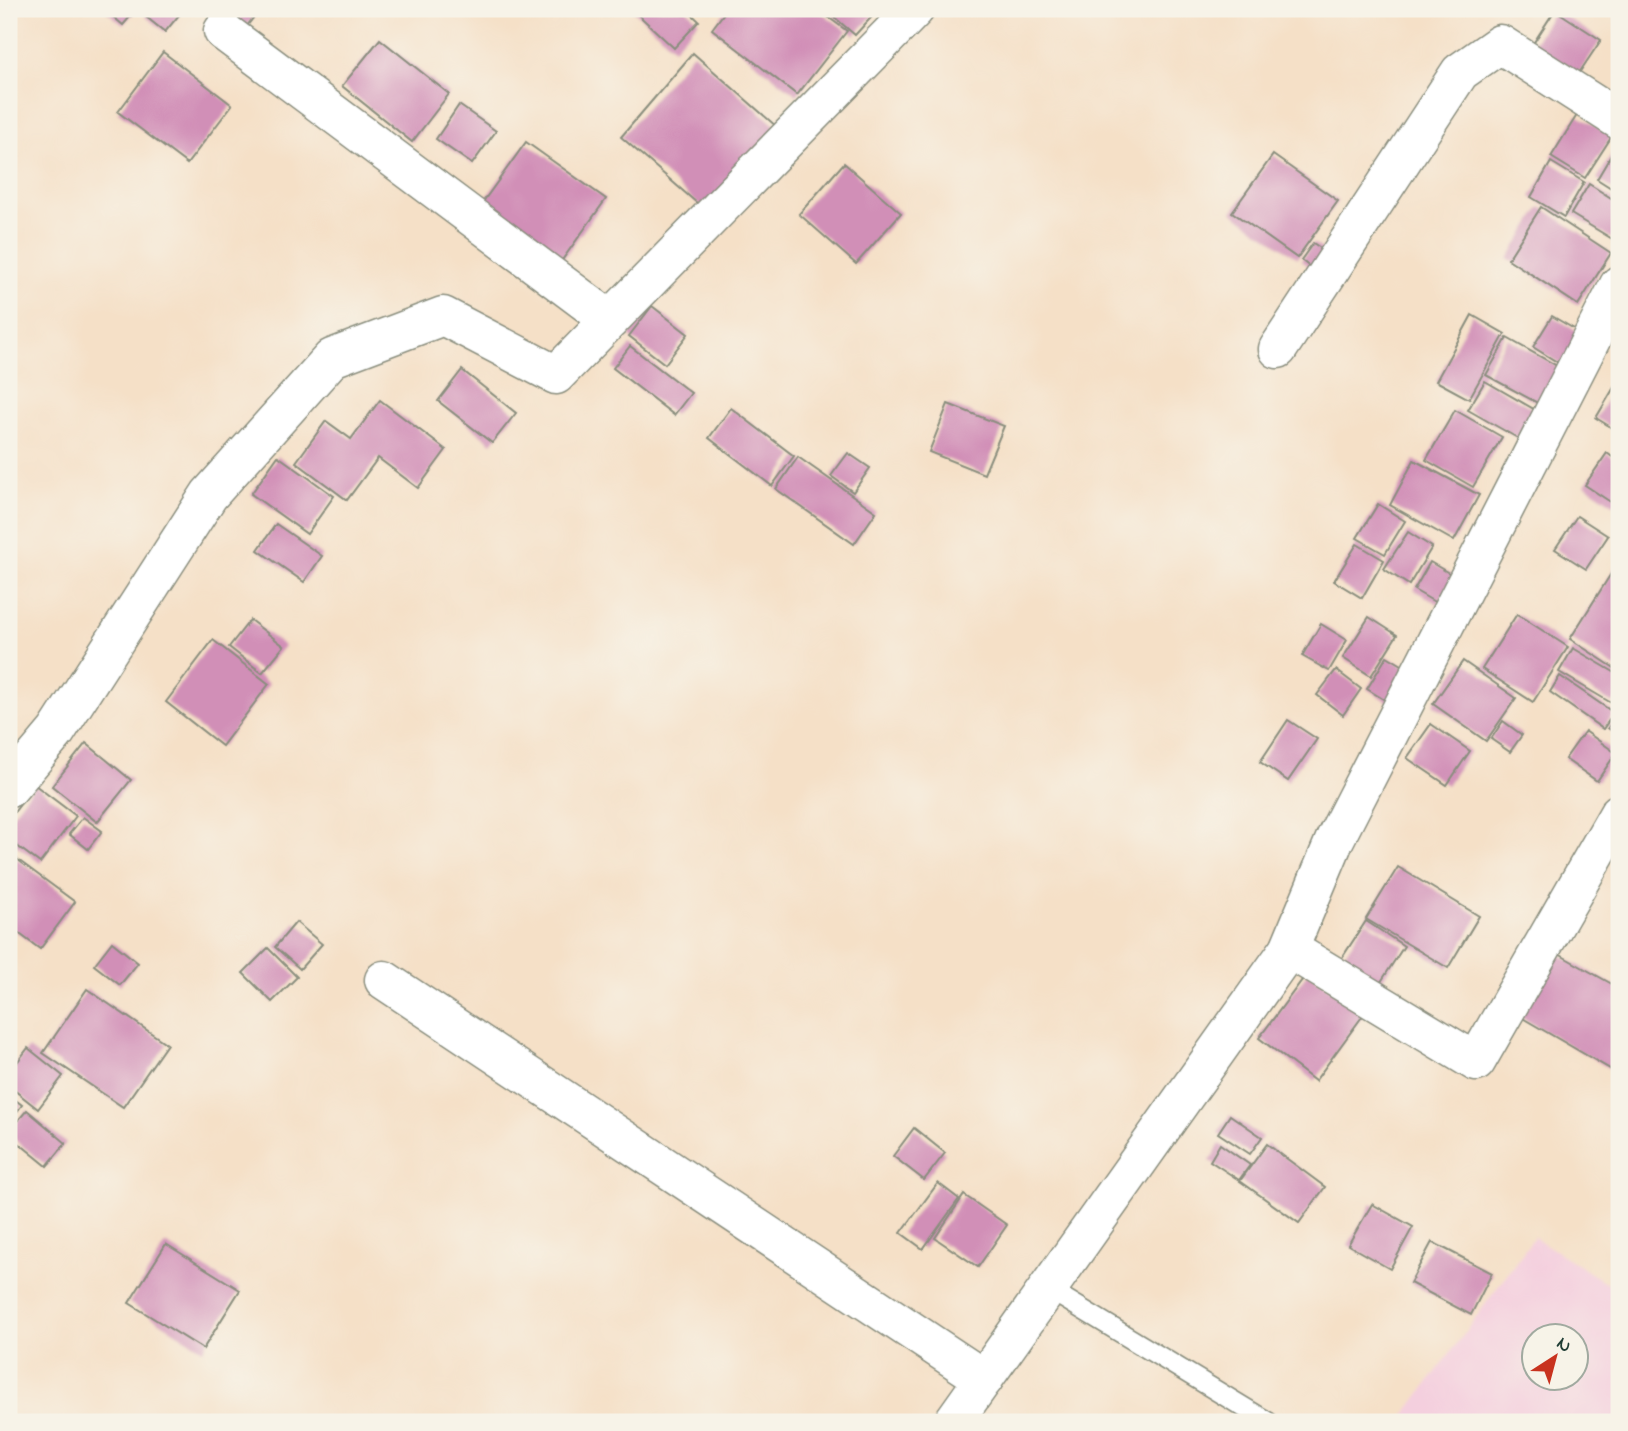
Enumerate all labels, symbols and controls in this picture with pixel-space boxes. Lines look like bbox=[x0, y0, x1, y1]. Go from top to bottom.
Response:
north arrow bbox=[1520, 1322, 1590, 1392]
text: N bbox=[1550, 1331, 1577, 1360]

